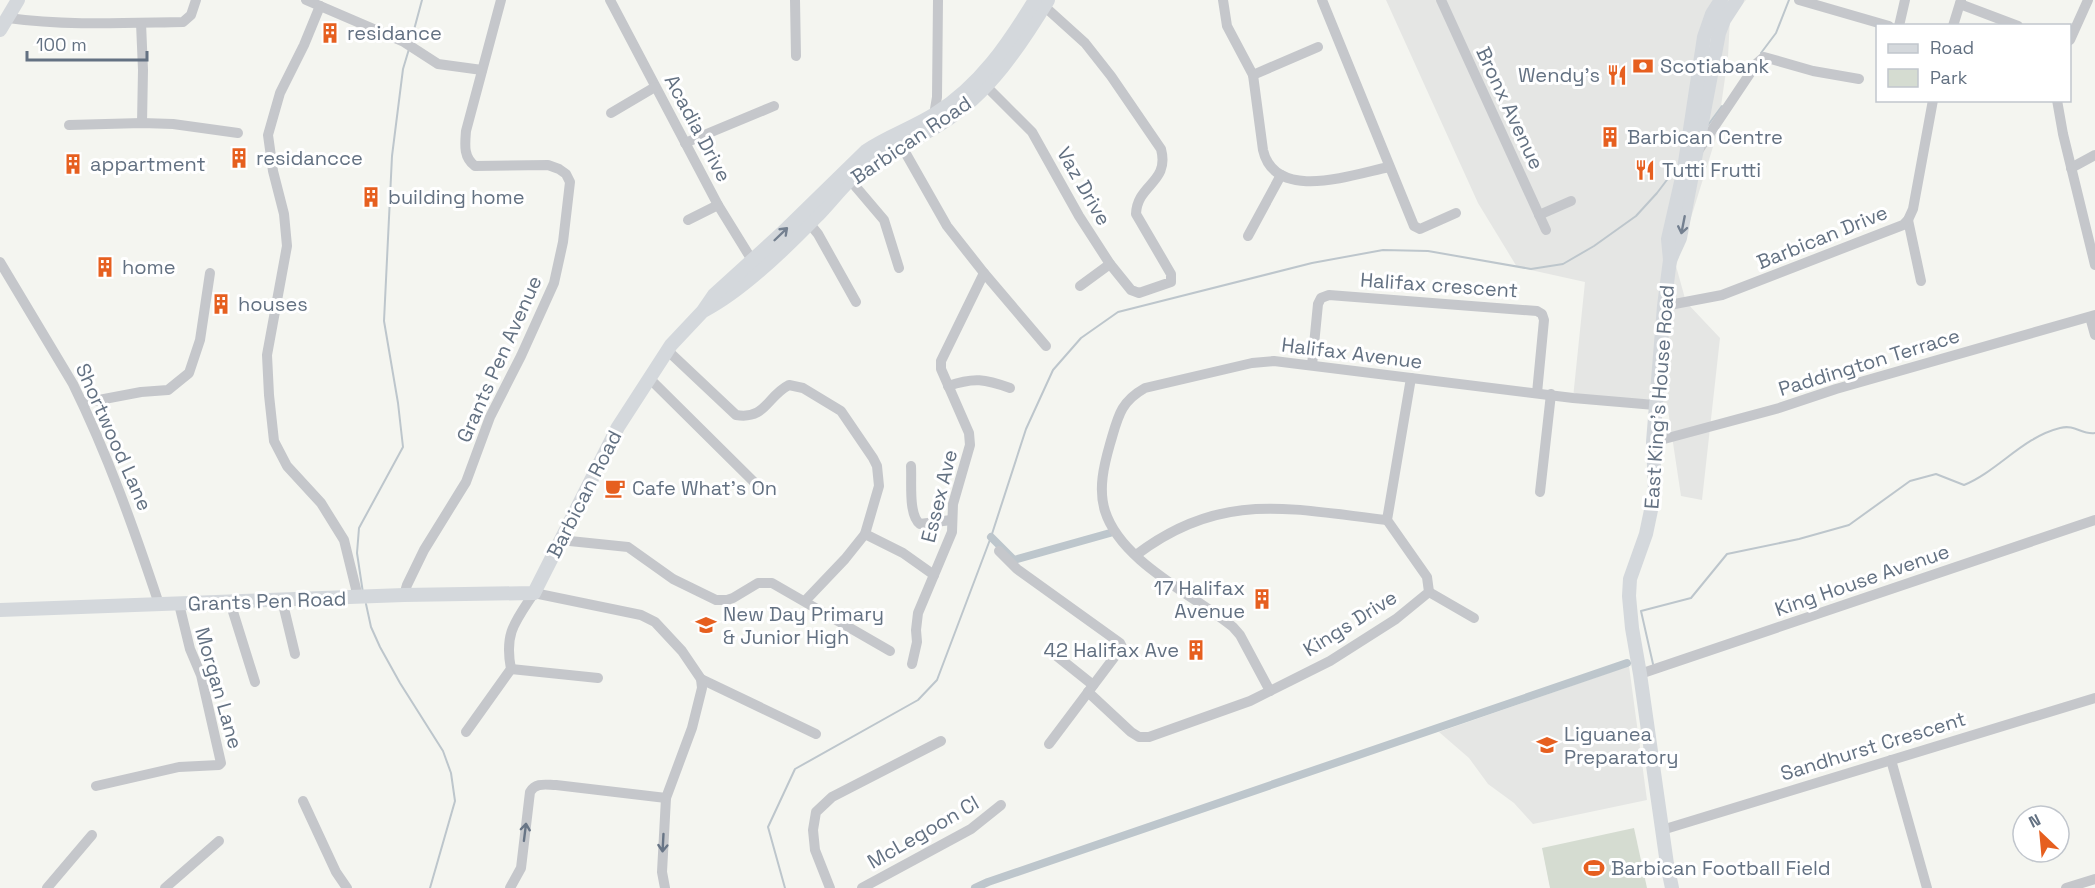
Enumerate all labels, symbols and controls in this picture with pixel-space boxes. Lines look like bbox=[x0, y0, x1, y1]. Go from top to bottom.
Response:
place label: residance bbox=[347, 20, 442, 46]
building icon: residance bbox=[318, 21, 342, 45]
scale bar bbox=[27, 24, 147, 62]
legend bbox=[1876, 24, 2071, 102]
text: 100 m bbox=[36, 33, 87, 56]
text: Road bbox=[1930, 36, 1974, 59]
street label: Bronx Avenue bbox=[1470, 43, 1550, 173]
place label: Scotiabank bbox=[1660, 53, 1769, 79]
bank icon: Scotiabank bbox=[1631, 54, 1655, 78]
place label: Wendy's bbox=[1518, 62, 1600, 88]
restaurant icon: Wendy's bbox=[1605, 63, 1629, 87]
text: Park bbox=[1930, 66, 1968, 89]
street label: Acadia Drive bbox=[659, 70, 737, 186]
street label: Barbican Road bbox=[846, 90, 976, 190]
place label: Barbican Centre bbox=[1627, 124, 1783, 150]
building icon: Barbican Centre bbox=[1598, 125, 1622, 149]
street label: Vaz Drive bbox=[1051, 142, 1117, 230]
place label: residancce bbox=[256, 145, 363, 171]
building icon: residancce bbox=[227, 146, 251, 170]
place label: appartment bbox=[90, 151, 206, 177]
building icon: appartment bbox=[61, 152, 85, 176]
place label: Tutti Frutti bbox=[1662, 157, 1761, 183]
restaurant icon: Tutti Frutti bbox=[1633, 158, 1657, 182]
place label: building home bbox=[388, 184, 525, 210]
building icon: building home bbox=[359, 185, 383, 209]
street label: Barbican Drive bbox=[1753, 199, 1891, 275]
one-way arrow bbox=[1677, 215, 1688, 234]
one-way arrow bbox=[773, 227, 788, 242]
place label: home bbox=[122, 254, 176, 280]
building icon: home bbox=[93, 255, 117, 279]
street label: Halifax crescent bbox=[1359, 267, 1519, 303]
street label: Grants Pen Avenue bbox=[451, 271, 547, 447]
street label: East King's House Road bbox=[1638, 284, 1680, 510]
place label: houses bbox=[238, 291, 308, 317]
building icon: houses bbox=[209, 292, 233, 316]
street label: Paddington Terrace bbox=[1775, 322, 1963, 402]
street label: Halifax Avenue bbox=[1280, 331, 1424, 375]
street label: Shortwood Lane bbox=[70, 359, 158, 515]
street label: Barbican Road bbox=[541, 426, 627, 562]
street label: Essex Ave bbox=[915, 447, 963, 545]
place label: Cafe What's On bbox=[632, 475, 777, 501]
cafe icon: Cafe What's On bbox=[603, 476, 627, 500]
street label: King House Avenue bbox=[1771, 538, 1953, 622]
place label: 17 Halifax Avenue bbox=[1154, 575, 1245, 624]
street label: Kings Drive bbox=[1298, 584, 1402, 662]
street label: Grants Pen Road bbox=[187, 585, 347, 617]
building icon: 17 Halifax Avenue bbox=[1250, 587, 1274, 611]
place label: New Day Primary & Junior High bbox=[723, 601, 884, 650]
school or university icon: New Day Primary & Junior High bbox=[694, 613, 718, 637]
street label: Morgan Lane bbox=[189, 624, 249, 752]
place label: 42 Halifax Ave bbox=[1044, 637, 1179, 663]
building icon: 42 Halifax Ave bbox=[1184, 638, 1208, 662]
street label: Sandhurst Crescent bbox=[1777, 705, 1969, 787]
place label: Liguanea Preparatory bbox=[1564, 721, 1678, 770]
school or university icon: Liguanea Preparatory bbox=[1535, 733, 1559, 757]
street label: McLegoon Cl bbox=[863, 790, 983, 874]
north arrow bbox=[2011, 804, 2071, 864]
text: N bbox=[2025, 809, 2044, 833]
one-way arrow bbox=[519, 823, 530, 843]
one-way arrow bbox=[658, 832, 669, 852]
place label: Barbican Football Field bbox=[1611, 855, 1831, 881]
sports icon: Barbican Football Field bbox=[1582, 856, 1606, 880]

